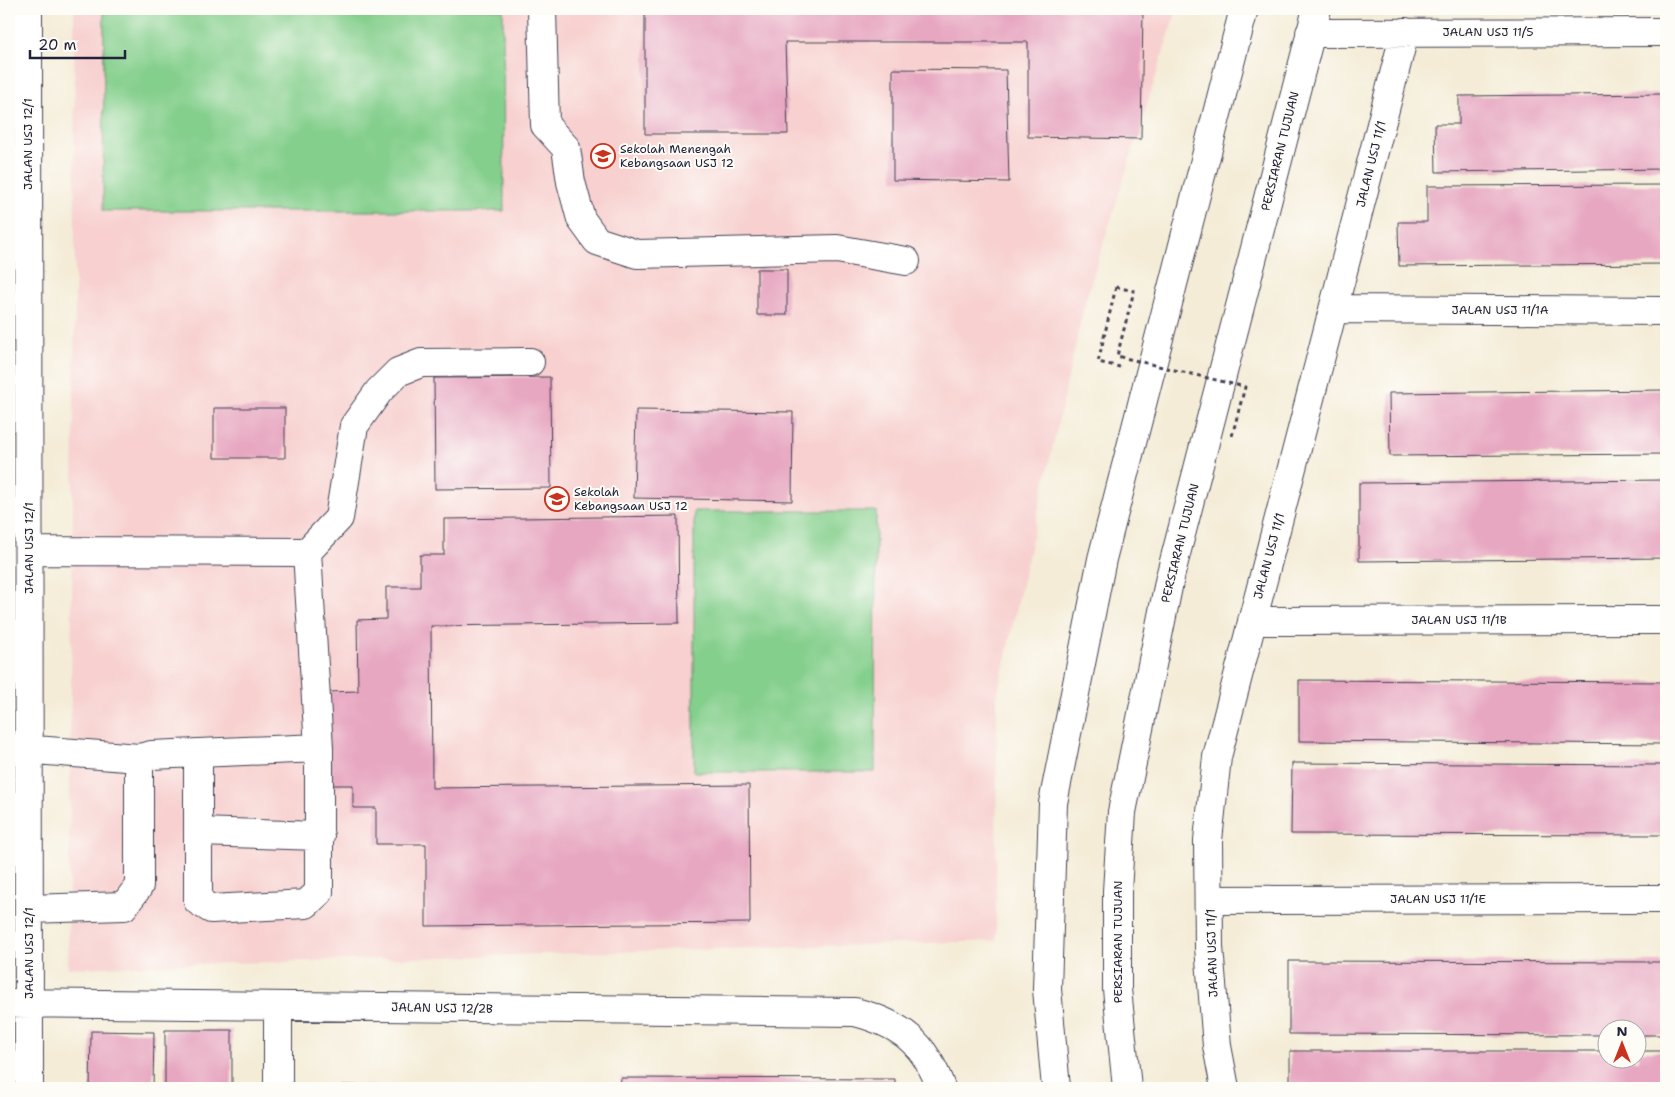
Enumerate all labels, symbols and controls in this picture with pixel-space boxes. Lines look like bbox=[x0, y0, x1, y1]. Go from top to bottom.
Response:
street label: JALAN USJ 11/5 bbox=[1442, 24, 1534, 40]
scale bar bbox=[30, 28, 125, 60]
text: 20 m bbox=[38, 35, 77, 55]
street label: PERSIARAN TUJUAN bbox=[1257, 90, 1303, 212]
street label: JALAN USJ 12/1 bbox=[20, 98, 36, 190]
street label: JALAN USJ 11/1 bbox=[1353, 119, 1389, 209]
place label: Sekolah Menengah Kebangsaan USJ 12 bbox=[620, 141, 734, 171]
school or university icon: Sekolah Menengah Kebangsaan USJ 12 bbox=[590, 143, 616, 169]
street label: JALAN USJ 11/1A bbox=[1452, 302, 1549, 318]
street label: PERSIARAN TUJUAN bbox=[1157, 482, 1203, 604]
place label: Sekolah Kebangsaan USJ 12 bbox=[574, 484, 688, 514]
school or university icon: Sekolah Kebangsaan USJ 12 bbox=[544, 486, 570, 512]
street label: JALAN USJ 12/1 bbox=[21, 502, 37, 594]
street label: JALAN USJ 11/1 bbox=[1250, 511, 1288, 601]
street label: JALAN USJ 11/1B bbox=[1411, 612, 1507, 628]
street label: PERSIARAN TUJUAN bbox=[1110, 881, 1126, 1003]
street label: JALAN USJ 11/1E bbox=[1390, 891, 1486, 907]
street label: JALAN USJ 12/1 bbox=[21, 907, 37, 999]
street label: JALAN USJ 11/1 bbox=[1202, 908, 1222, 998]
street label: JALAN USJ 12/2B bbox=[391, 999, 493, 1017]
north arrow bbox=[1598, 1020, 1648, 1070]
text: N bbox=[1616, 1022, 1628, 1040]

